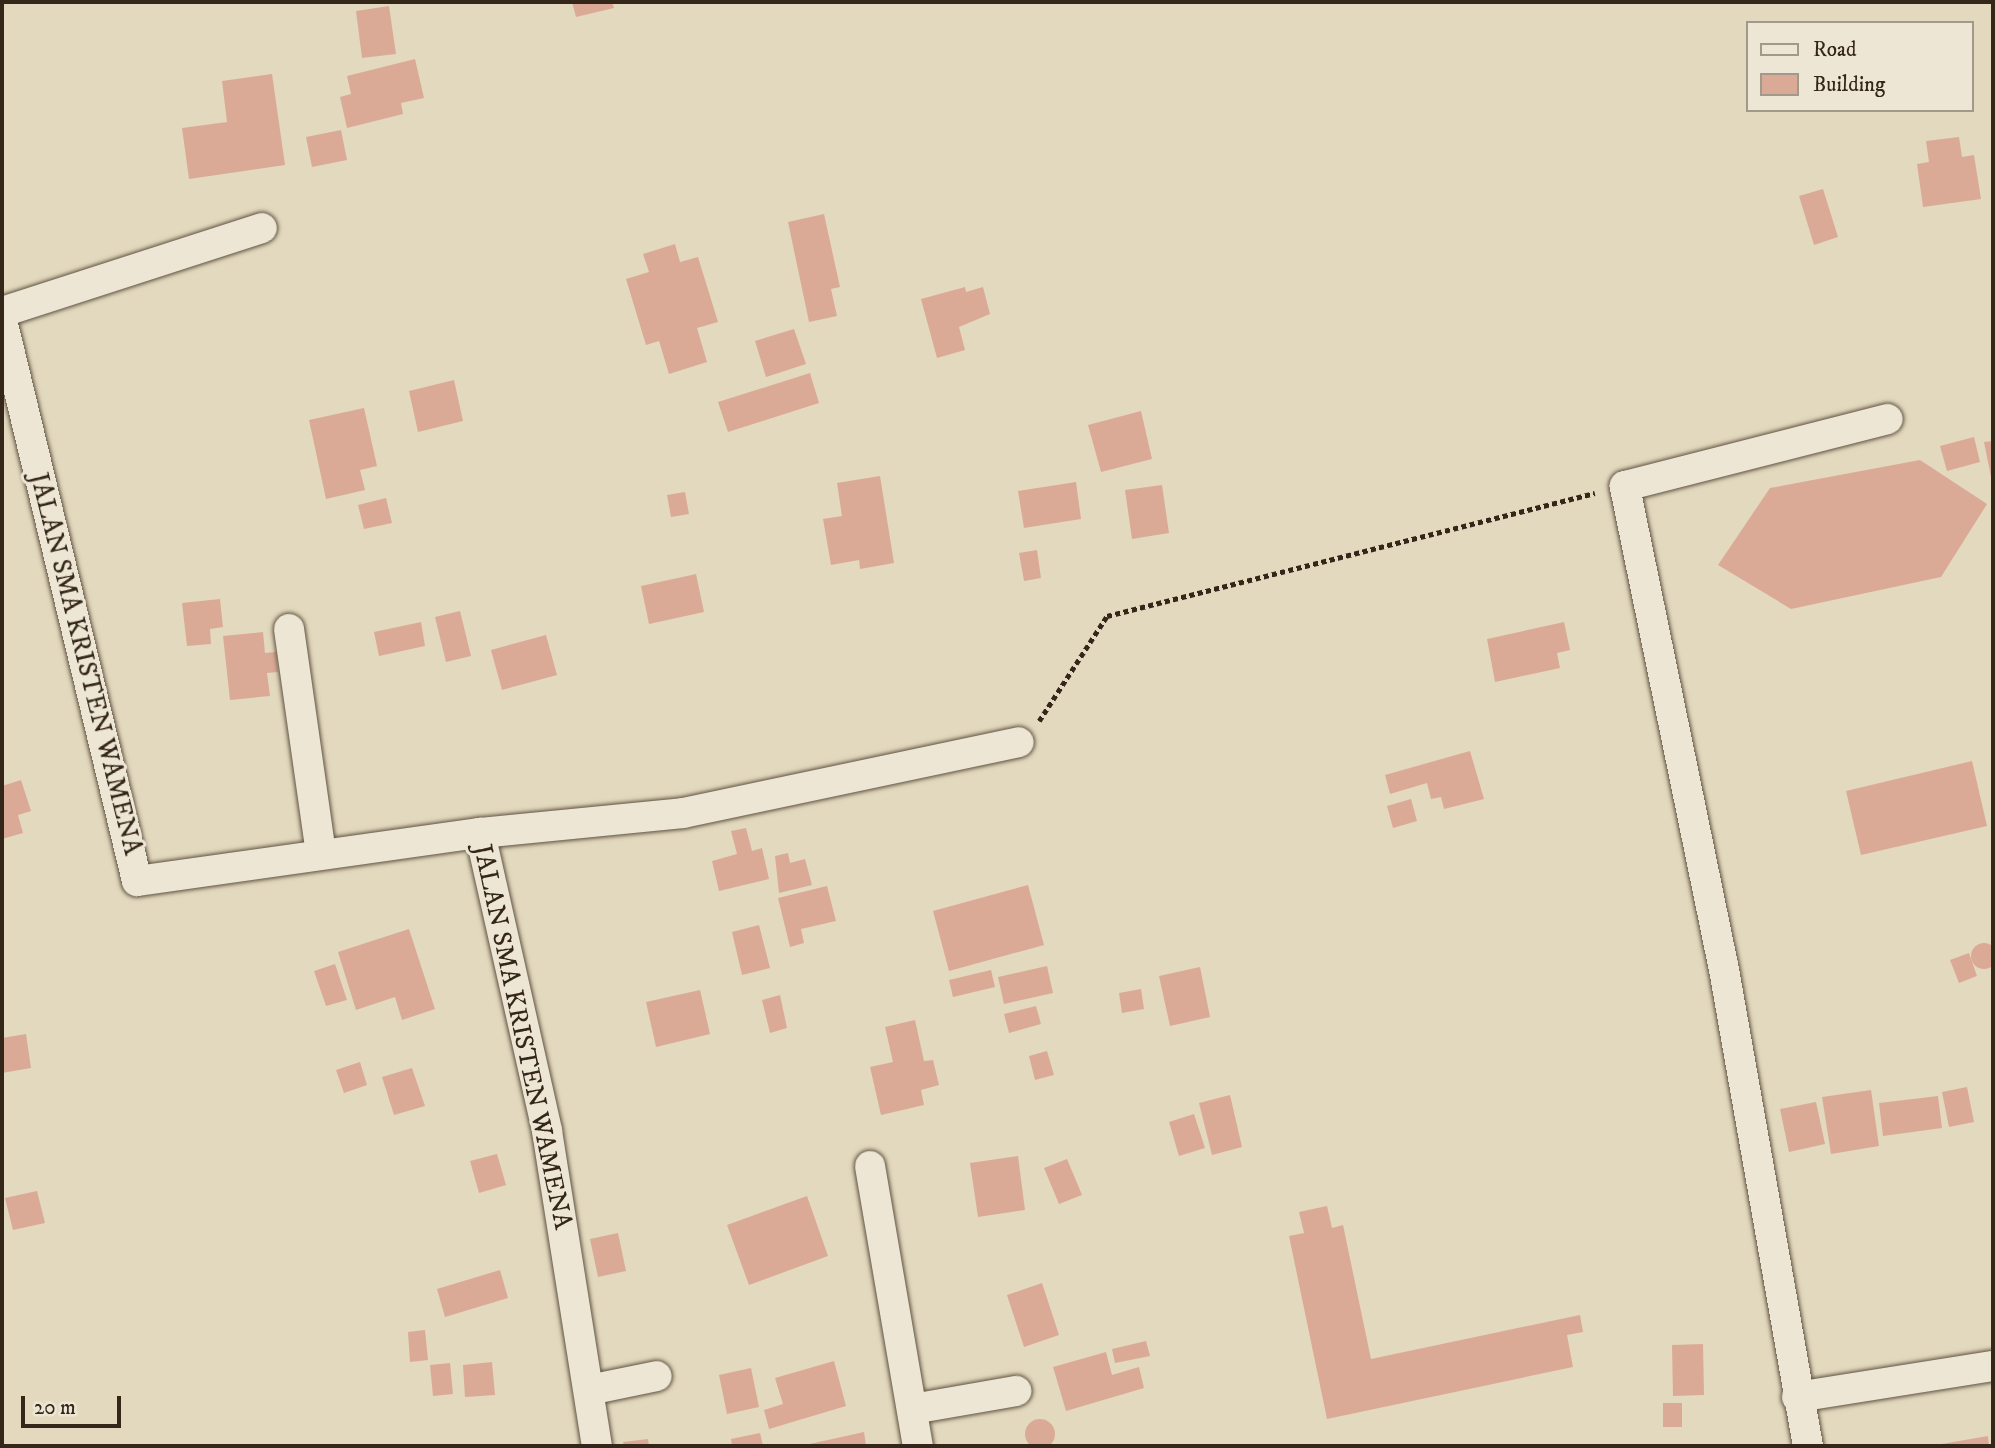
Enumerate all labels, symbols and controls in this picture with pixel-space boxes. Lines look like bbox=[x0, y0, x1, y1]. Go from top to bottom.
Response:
legend bbox=[1746, 21, 1974, 112]
text: Road bbox=[1813, 37, 1857, 63]
text: Building bbox=[1813, 72, 1885, 98]
street label: JALAN SMA KRISTEN WAMENA bbox=[22, 470, 148, 858]
street label: JALAN SMA KRISTEN WAMENA bbox=[466, 842, 578, 1232]
scale bar bbox=[24, 1382, 124, 1426]
text: 20 m bbox=[34, 1395, 76, 1421]

